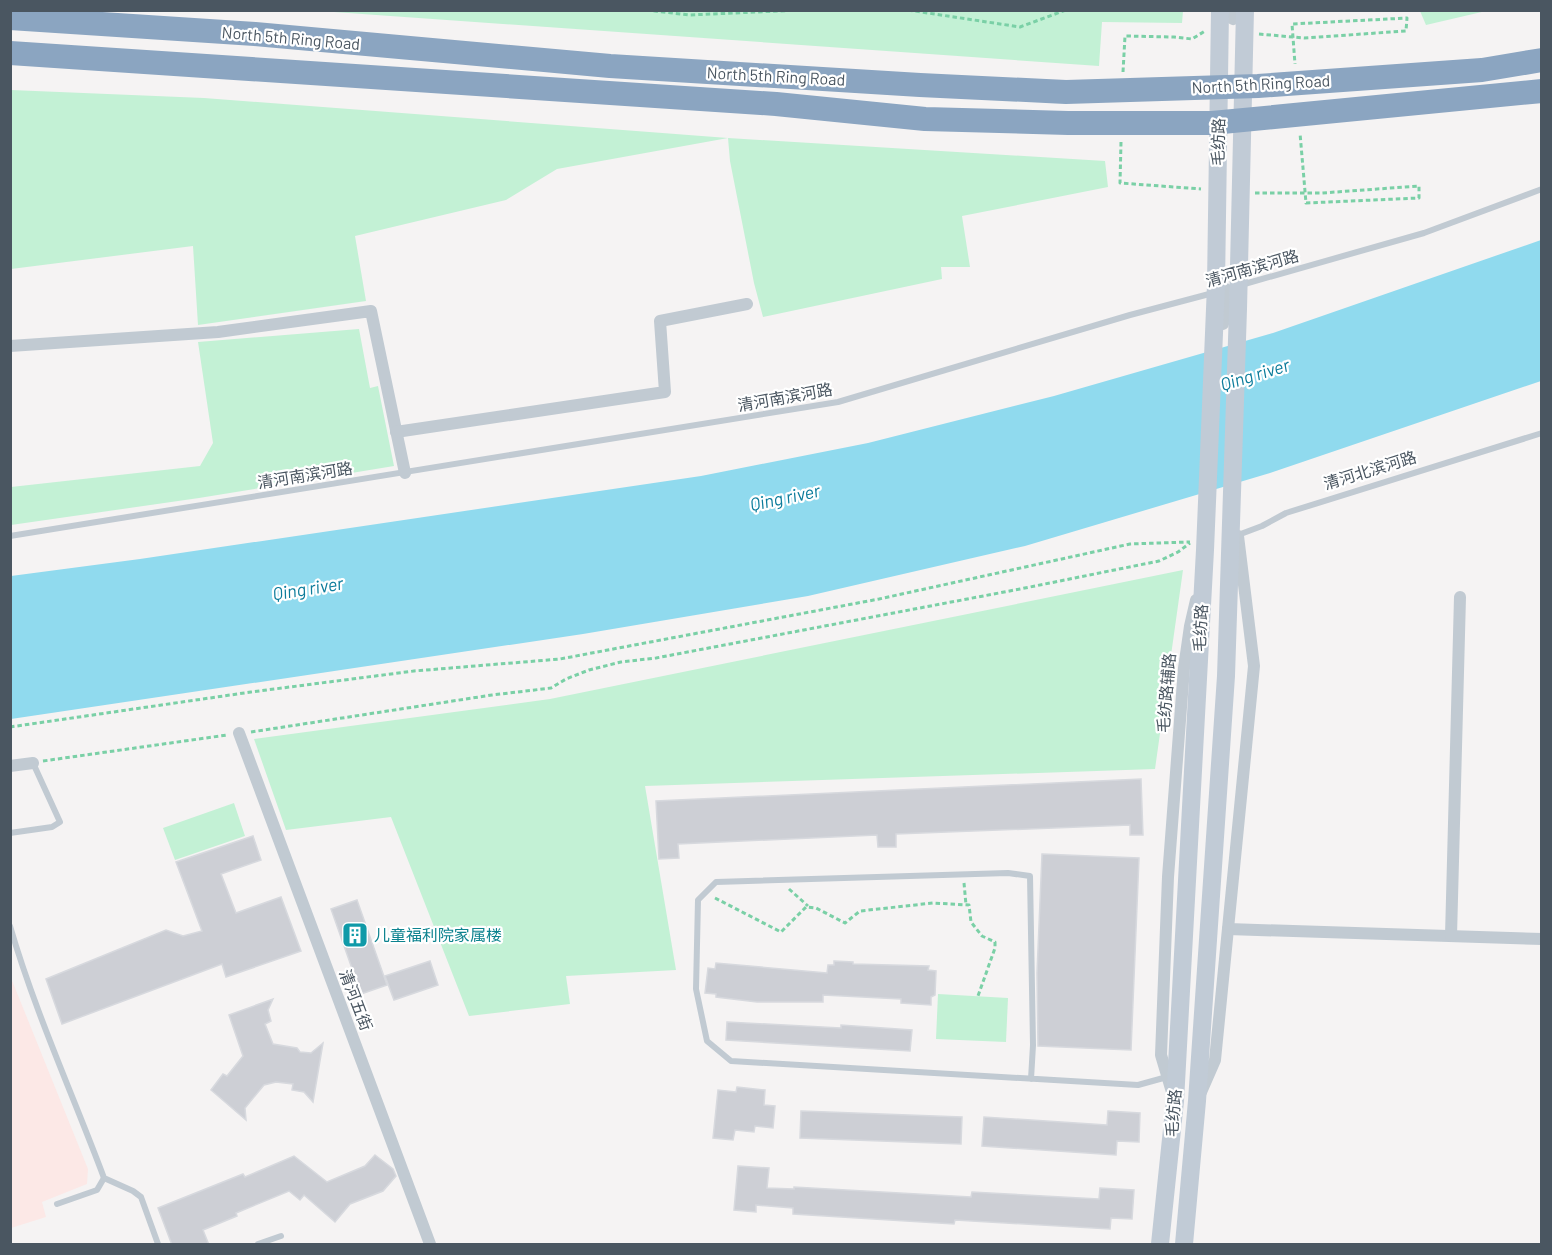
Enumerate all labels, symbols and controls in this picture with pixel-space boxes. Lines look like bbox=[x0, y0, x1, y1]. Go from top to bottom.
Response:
street label: North 5th Ring Road bbox=[221, 22, 361, 53]
street label: North 5th Ring Road bbox=[706, 62, 846, 89]
street label: North 5th Ring Road bbox=[1191, 70, 1331, 97]
street label: 毛纺路 bbox=[1208, 118, 1227, 166]
street label: 清河南滨河路 bbox=[1203, 245, 1301, 290]
water label: Qing river bbox=[1217, 353, 1293, 395]
street label: 清河南滨河路 bbox=[736, 379, 834, 414]
street label: 清河北滨河路 bbox=[1321, 446, 1419, 493]
street label: 清河南滨河路 bbox=[256, 458, 354, 491]
water label: Qing river bbox=[748, 479, 823, 515]
water label: Qing river bbox=[271, 571, 345, 604]
street label: 毛纺路 bbox=[1189, 604, 1210, 652]
street label: 毛纺路辅路 bbox=[1153, 652, 1178, 734]
building icon: 儿童福利院家属楼 bbox=[340, 920, 370, 950]
place label: 儿童福利院家属楼 bbox=[374, 925, 502, 944]
street label: 清河五街 bbox=[336, 967, 377, 1033]
street label: 毛纺路 bbox=[1161, 1088, 1184, 1138]

